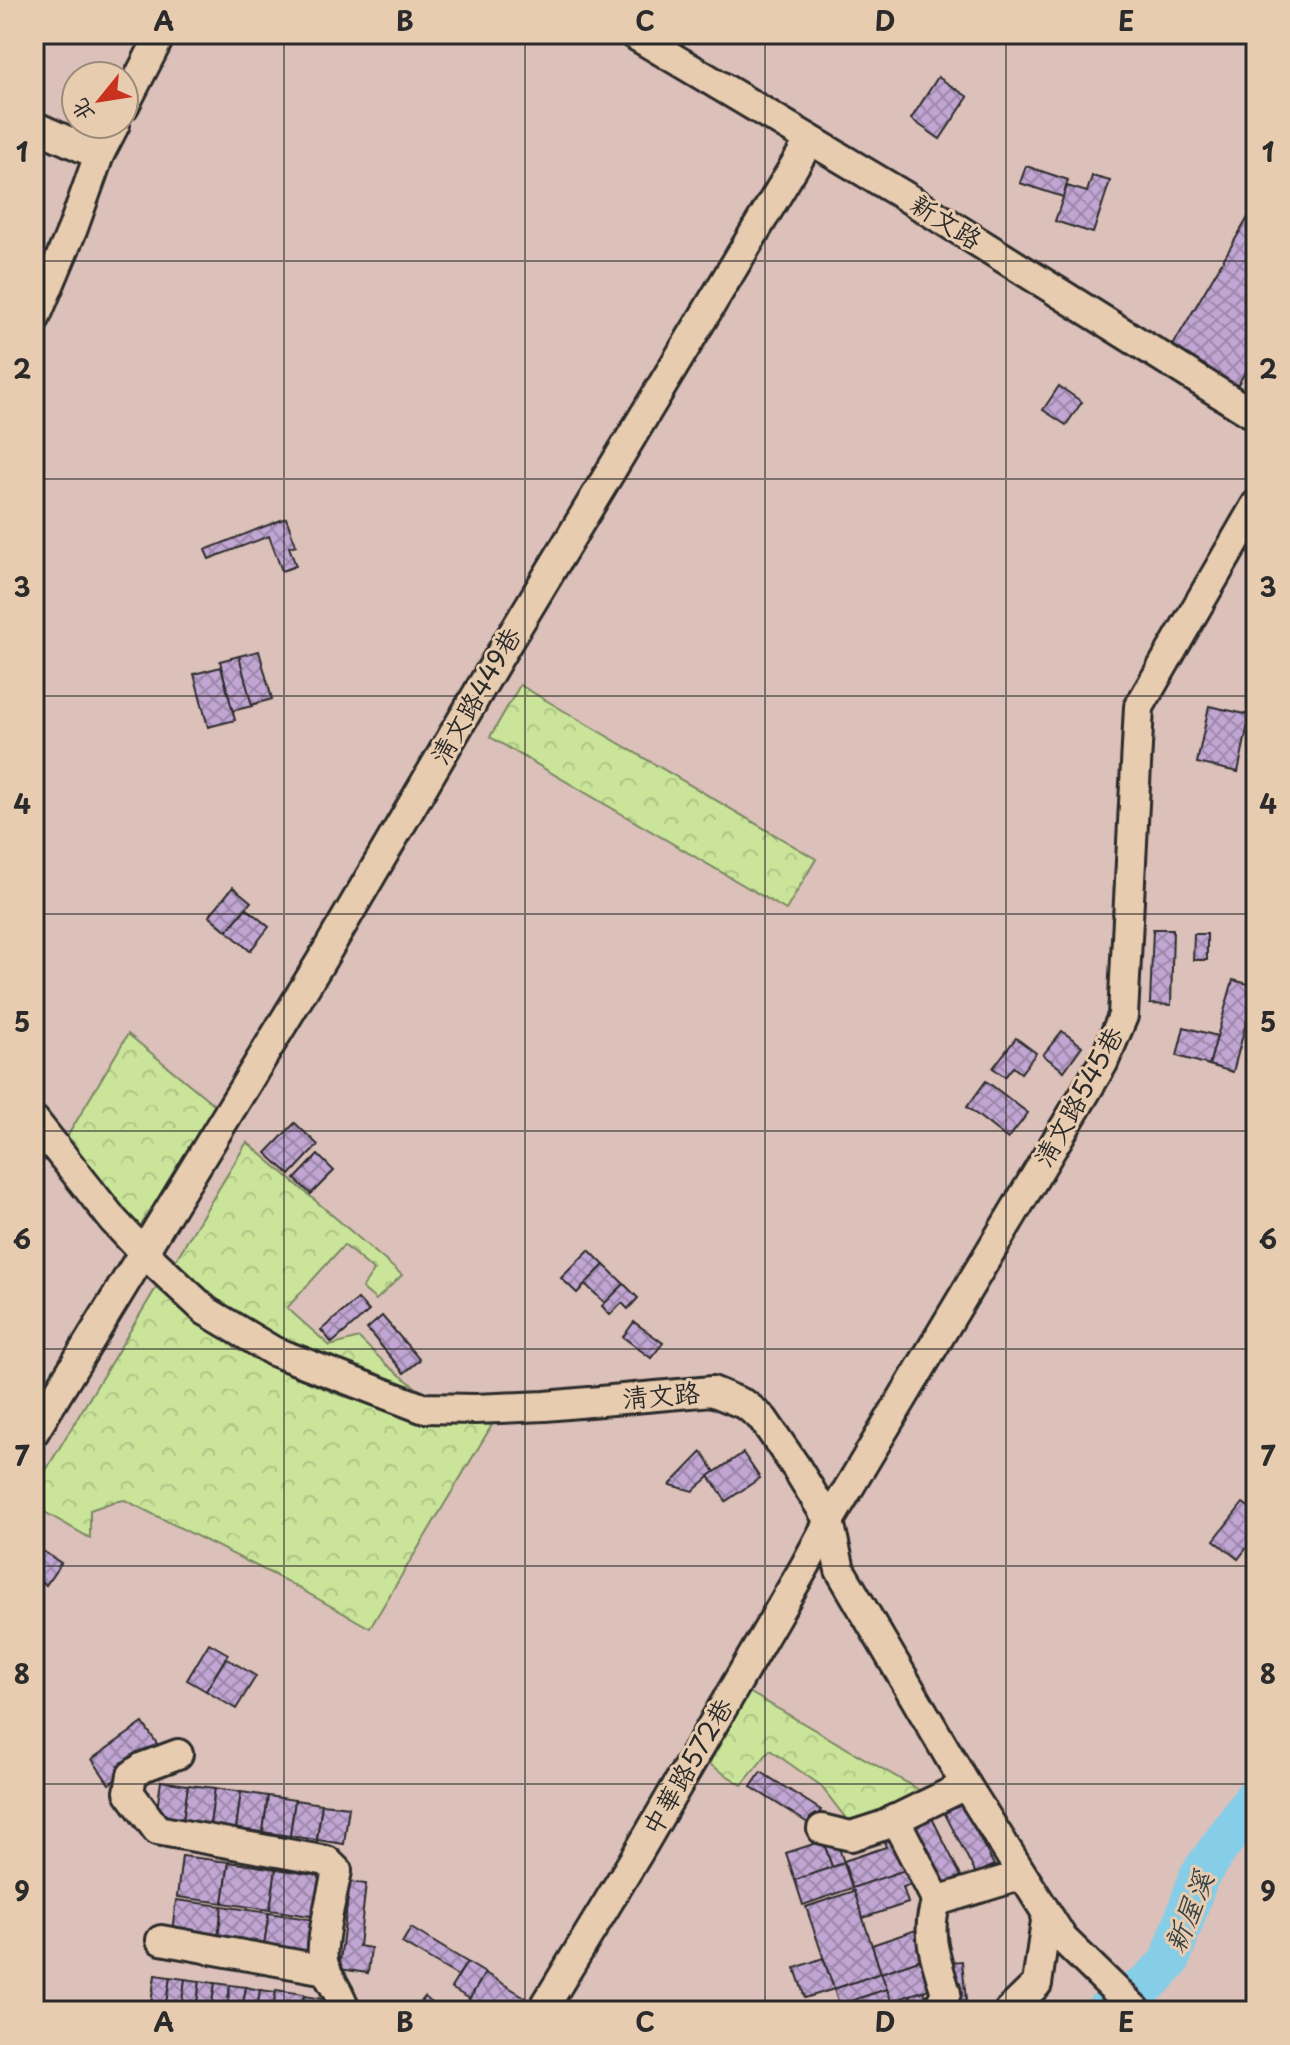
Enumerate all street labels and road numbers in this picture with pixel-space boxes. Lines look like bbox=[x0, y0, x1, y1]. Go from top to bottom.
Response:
street label: 新文路 bbox=[903, 184, 990, 258]
street label: 清文路449巷 bbox=[420, 619, 530, 771]
street label: 清文路545巷 bbox=[1023, 1019, 1132, 1174]
street label: 清文路 bbox=[620, 1372, 701, 1417]
street label: 中華路572巷 bbox=[632, 1690, 742, 1842]

